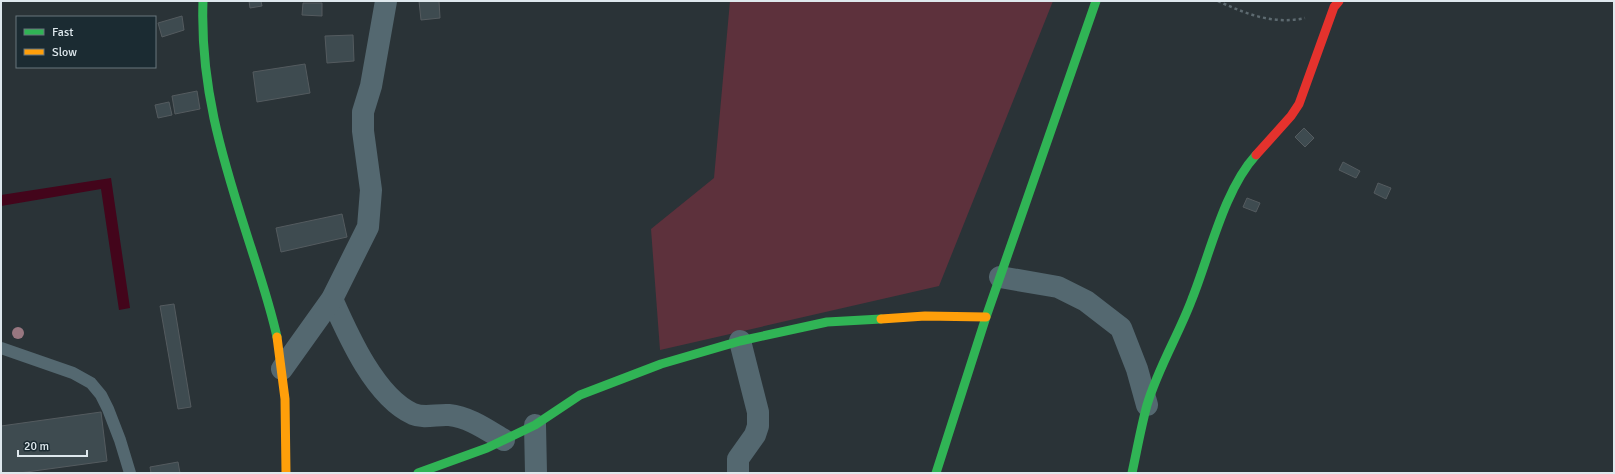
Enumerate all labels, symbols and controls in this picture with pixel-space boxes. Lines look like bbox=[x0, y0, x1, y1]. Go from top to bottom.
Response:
legend bbox=[16, 16, 156, 68]
text: Fast bbox=[52, 25, 73, 40]
text: Slow bbox=[52, 45, 77, 60]
scale bar bbox=[18, 432, 87, 458]
text: 20 m bbox=[24, 439, 49, 454]

